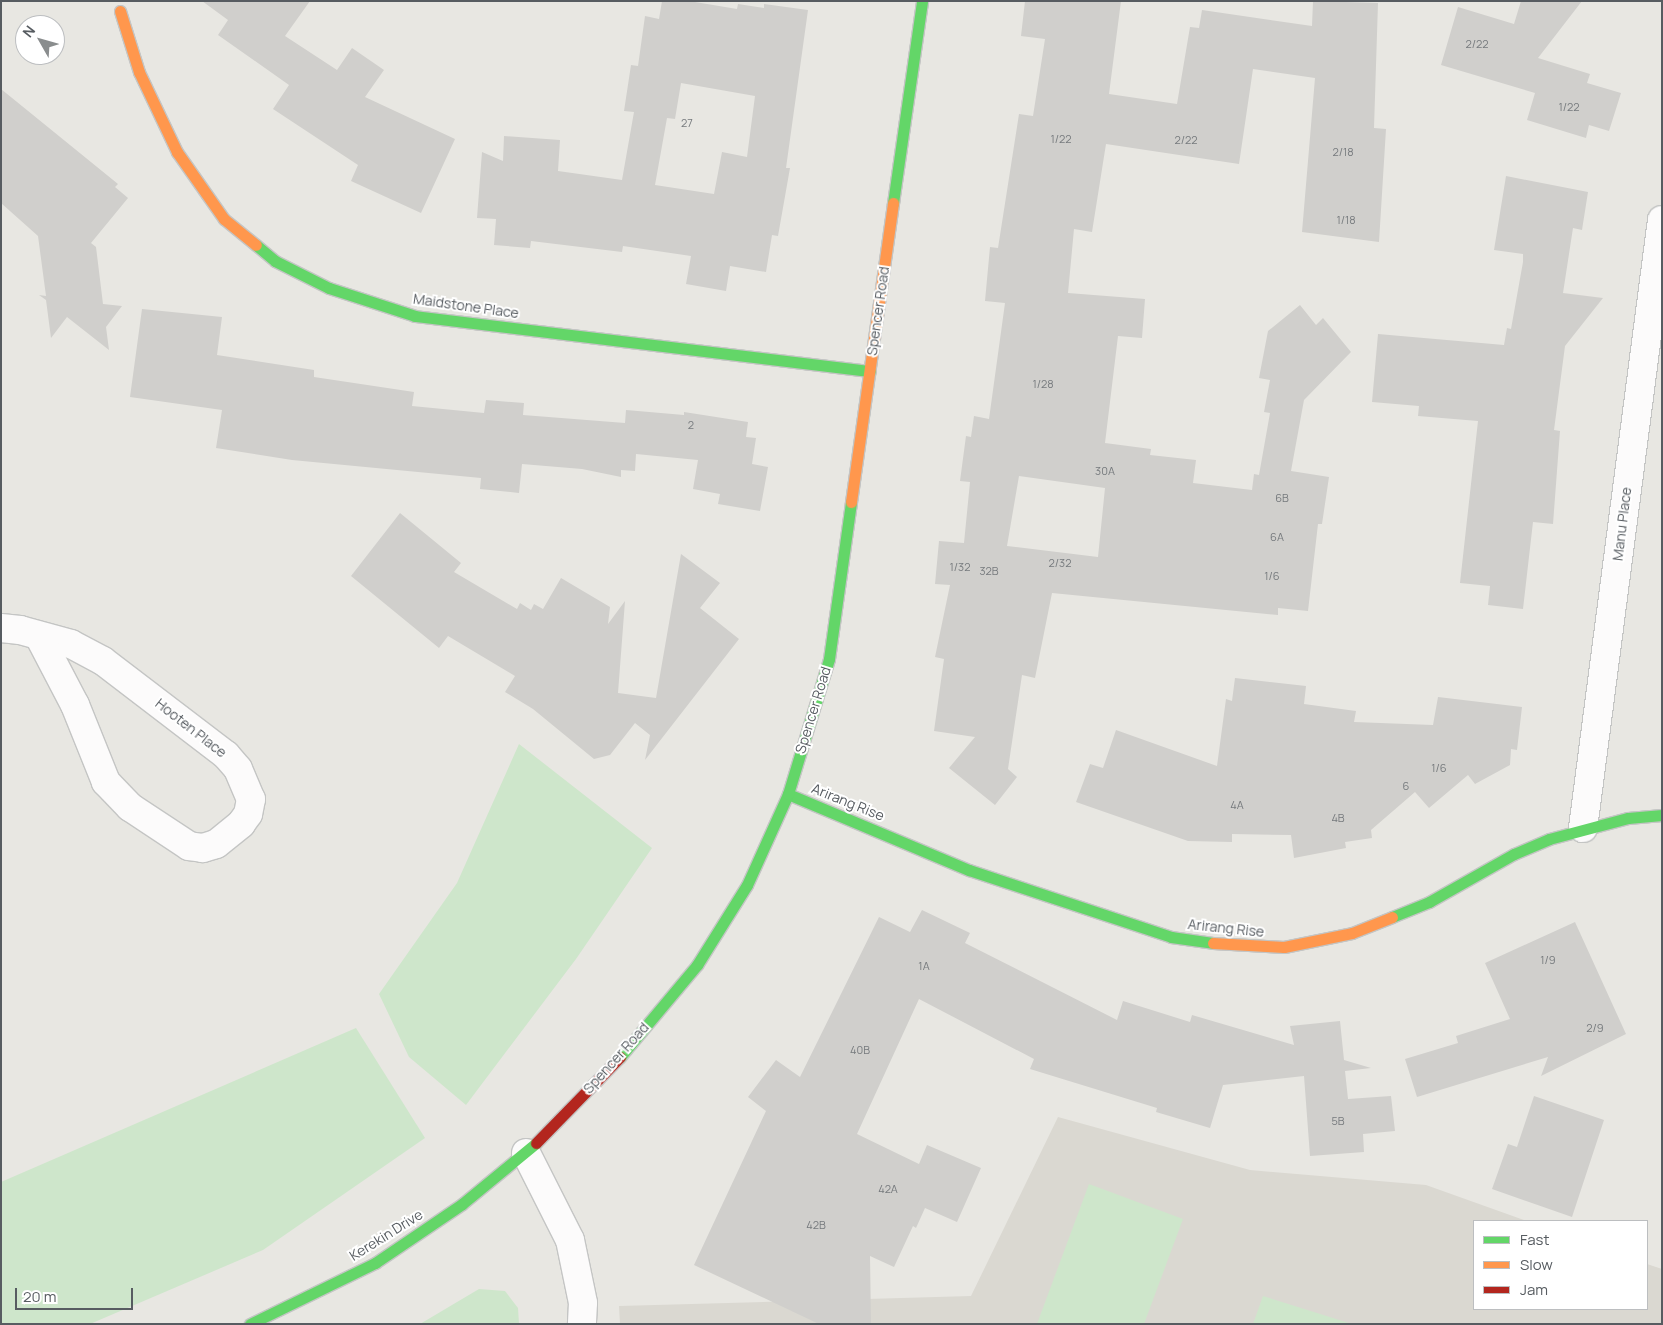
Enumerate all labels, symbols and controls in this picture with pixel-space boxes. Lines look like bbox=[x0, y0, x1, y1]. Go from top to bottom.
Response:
north arrow bbox=[15, 15, 65, 65]
text: N bbox=[18, 21, 39, 41]
house number: 2/22 bbox=[1465, 37, 1489, 51]
house number: 1/22 bbox=[1558, 100, 1580, 114]
house number: 27 bbox=[681, 116, 693, 130]
house number: 1/22 bbox=[1050, 132, 1072, 146]
house number: 2/22 bbox=[1174, 133, 1198, 147]
house number: 2/18 bbox=[1332, 145, 1354, 159]
house number: 1/18 bbox=[1336, 213, 1356, 227]
street label: Spencer Road bbox=[863, 265, 893, 357]
street label: Maidstone Place bbox=[412, 290, 520, 322]
house number: 1/28 bbox=[1032, 377, 1054, 391]
house number: 2 bbox=[688, 418, 694, 432]
house number: 30A bbox=[1095, 464, 1115, 478]
street label: Manu Place bbox=[1609, 486, 1635, 562]
house number: 6B bbox=[1275, 491, 1289, 505]
house number: 6A bbox=[1270, 530, 1284, 544]
house number: 2/32 bbox=[1049, 556, 1071, 570]
house number: 1/32 bbox=[950, 560, 970, 574]
house number: 32B bbox=[979, 564, 999, 578]
house number: 1/6 bbox=[1264, 569, 1280, 583]
street label: Spencer Road bbox=[792, 665, 834, 755]
street label: Hooten Place bbox=[152, 695, 230, 761]
house number: 1/6 bbox=[1431, 761, 1447, 775]
house number: 6 bbox=[1403, 779, 1409, 793]
street label: Arirang Rise bbox=[809, 780, 887, 824]
house number: 4A bbox=[1230, 798, 1244, 812]
house number: 4B bbox=[1331, 811, 1345, 825]
street label: Arirang Rise bbox=[1187, 916, 1265, 940]
house number: 1/9 bbox=[1540, 953, 1556, 967]
house number: 1A bbox=[918, 959, 930, 973]
street label: Spencer Road bbox=[580, 1019, 652, 1097]
house number: 2/9 bbox=[1586, 1021, 1604, 1035]
house number: 40B bbox=[850, 1043, 870, 1057]
house number: 5B bbox=[1331, 1114, 1345, 1128]
house number: 42A bbox=[878, 1182, 898, 1196]
street label: Kerekin Drive bbox=[346, 1206, 426, 1264]
house number: 42B bbox=[806, 1218, 826, 1232]
legend bbox=[1473, 1220, 1648, 1310]
text: Fast bbox=[1520, 1229, 1549, 1250]
text: Slow bbox=[1520, 1254, 1553, 1275]
scale bar bbox=[18, 1278, 135, 1310]
text: Jam bbox=[1520, 1279, 1548, 1300]
text: 20 m bbox=[23, 1286, 56, 1307]

